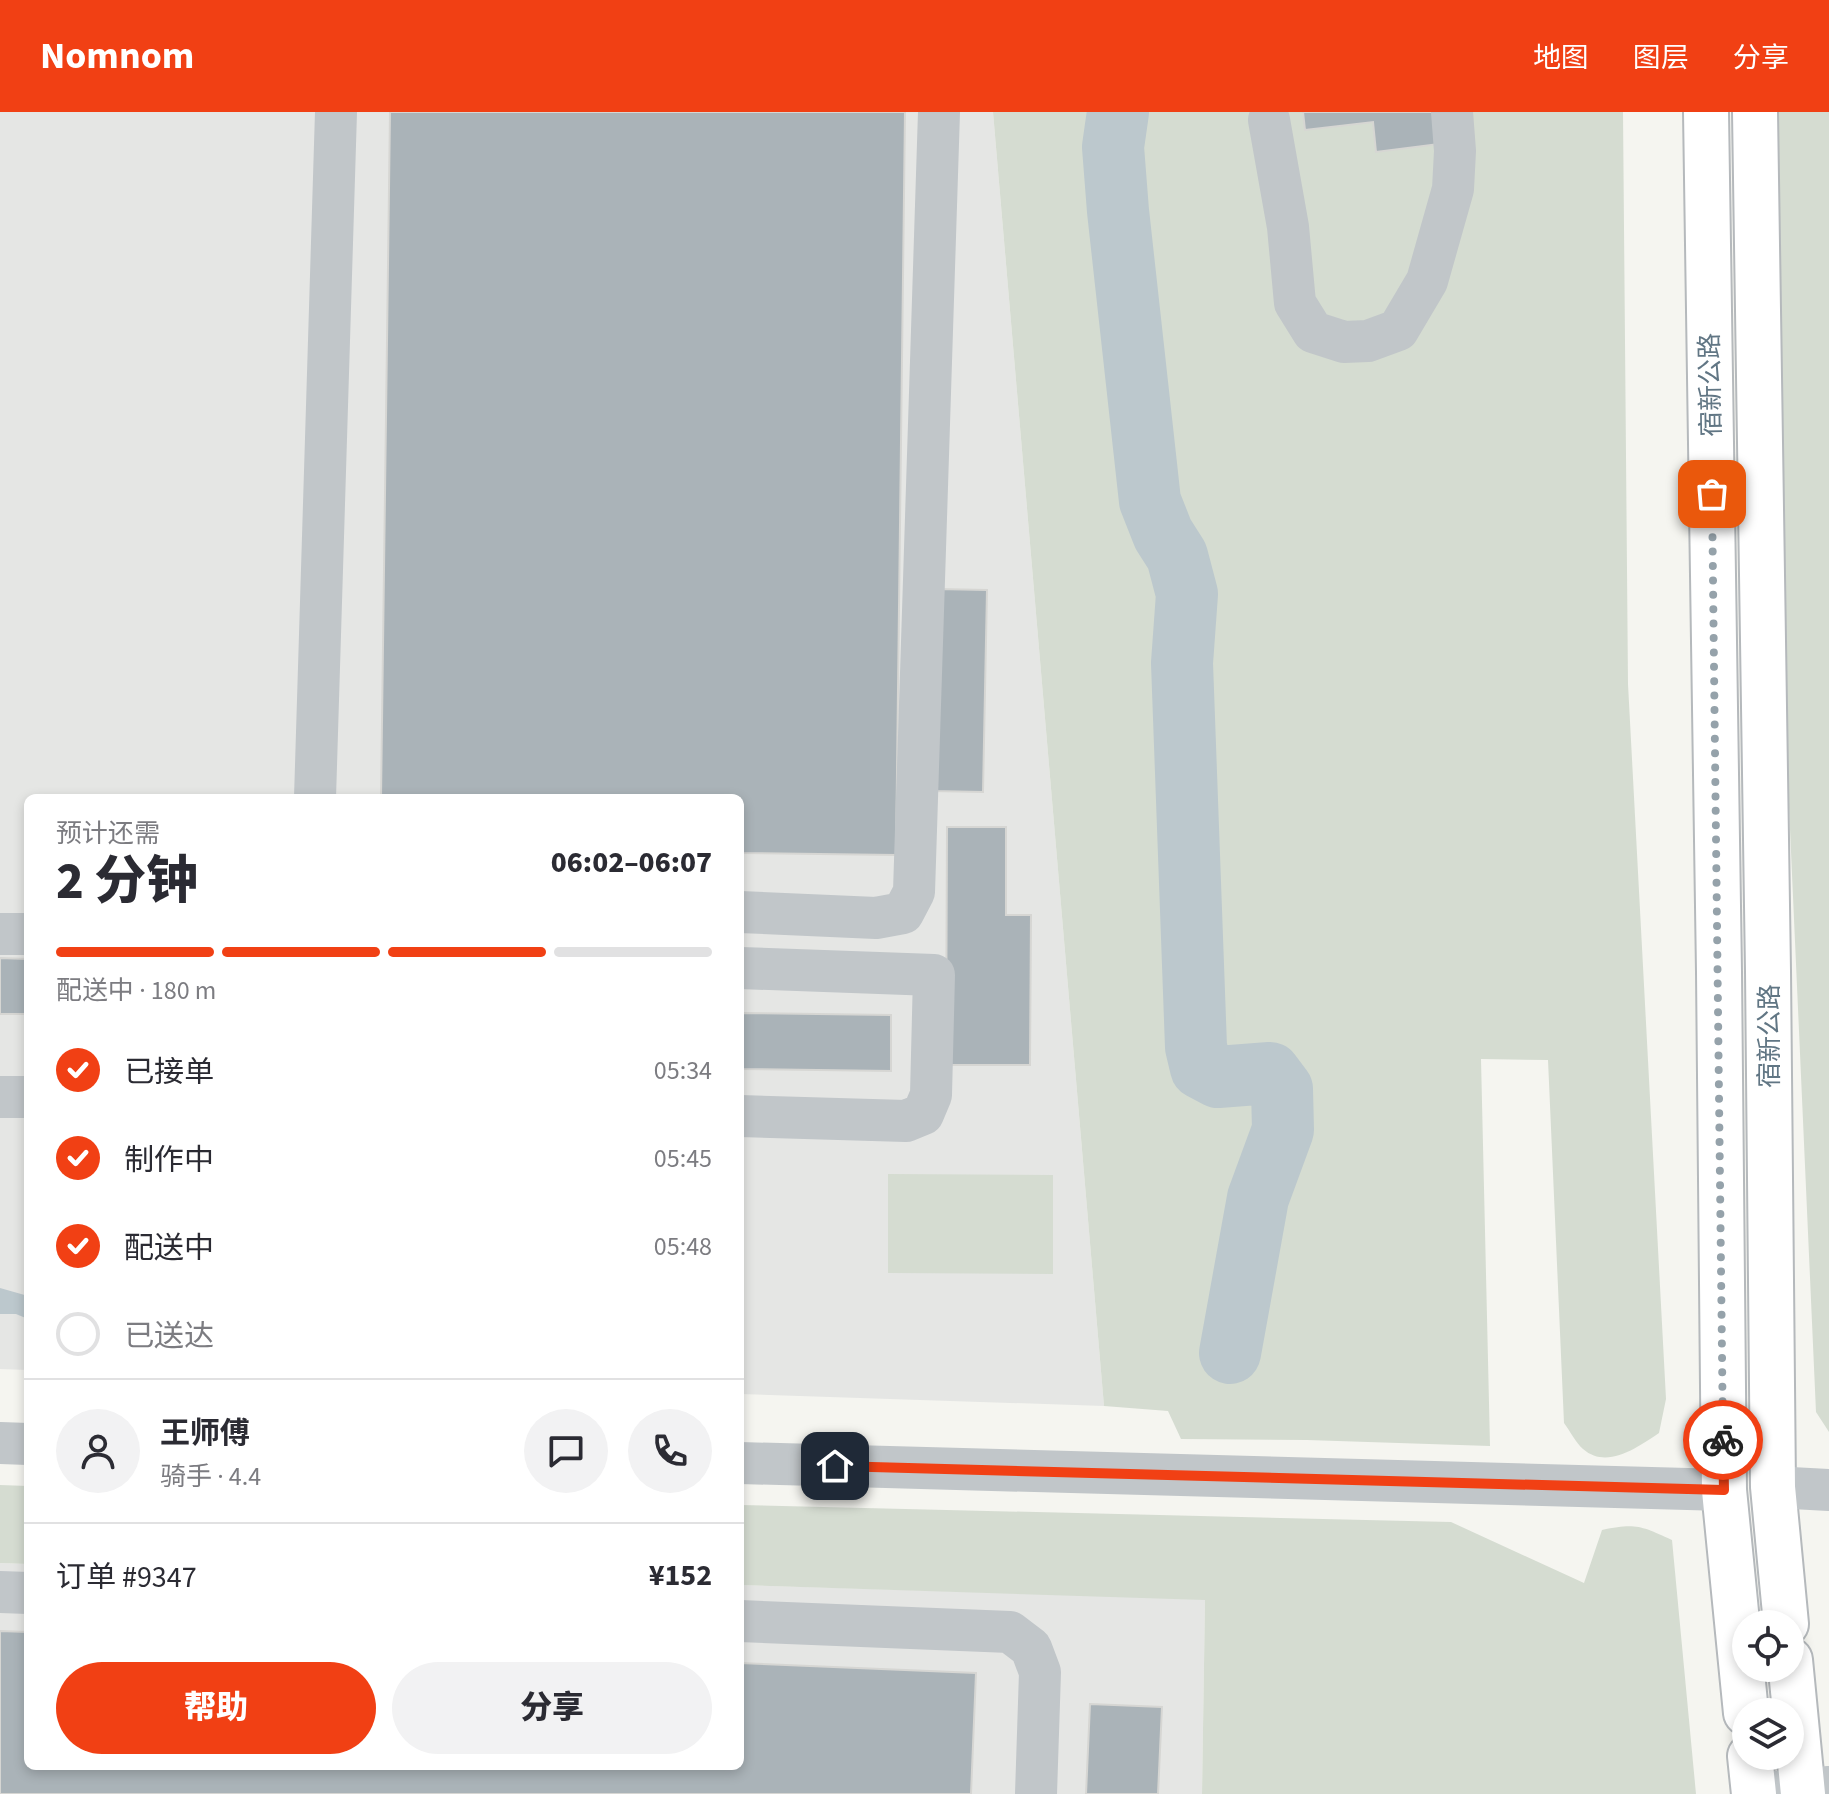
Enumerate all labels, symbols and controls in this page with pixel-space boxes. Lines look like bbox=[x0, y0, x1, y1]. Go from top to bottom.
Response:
text: Nomnom bbox=[40, 29, 194, 83]
text: 地图 bbox=[1533, 38, 1589, 78]
text: 图层 bbox=[1633, 38, 1689, 78]
text: 分享 bbox=[1733, 38, 1789, 78]
street label: 宿新公路 bbox=[1691, 333, 1730, 437]
pin bbox=[1678, 460, 1746, 528]
icon: bag bbox=[1690, 472, 1734, 516]
text: 预计还需 bbox=[56, 815, 160, 852]
text: 06:02–06:07 bbox=[551, 841, 712, 884]
text: 2 分钟 bbox=[56, 845, 198, 919]
text: 配送中 · 180 m bbox=[56, 972, 216, 1009]
street label: 宿新公路 bbox=[1751, 984, 1788, 1088]
icon: check bbox=[56, 1048, 100, 1092]
text: 已接单 bbox=[124, 1051, 214, 1094]
text: 05:34 bbox=[654, 1052, 712, 1089]
icon: check bbox=[56, 1136, 100, 1180]
text: 制作中 bbox=[124, 1139, 214, 1182]
text: 05:45 bbox=[654, 1140, 712, 1177]
icon: check bbox=[56, 1224, 100, 1268]
text: 配送中 bbox=[124, 1227, 214, 1270]
text: 05:48 bbox=[654, 1228, 712, 1265]
text: 已送达 bbox=[124, 1315, 214, 1358]
courier bbox=[1683, 1400, 1763, 1480]
button: person bbox=[56, 1409, 140, 1493]
button: chat bbox=[524, 1409, 608, 1493]
button: phone bbox=[628, 1409, 712, 1493]
text: 王师傅 bbox=[160, 1412, 250, 1455]
icon: bike bbox=[1701, 1418, 1745, 1462]
pin bbox=[801, 1432, 869, 1500]
icon: home bbox=[813, 1444, 857, 1488]
text: 骑手 · 4.4 bbox=[160, 1458, 261, 1495]
text: ¥152 bbox=[649, 1554, 712, 1597]
text: 订单 #9347 bbox=[56, 1556, 197, 1599]
map controls bbox=[1732, 1610, 1804, 1770]
button: locate bbox=[1732, 1610, 1804, 1682]
button: 帮助 bbox=[56, 1662, 376, 1754]
button: 分享 bbox=[392, 1662, 712, 1754]
button: layers bbox=[1732, 1698, 1804, 1770]

